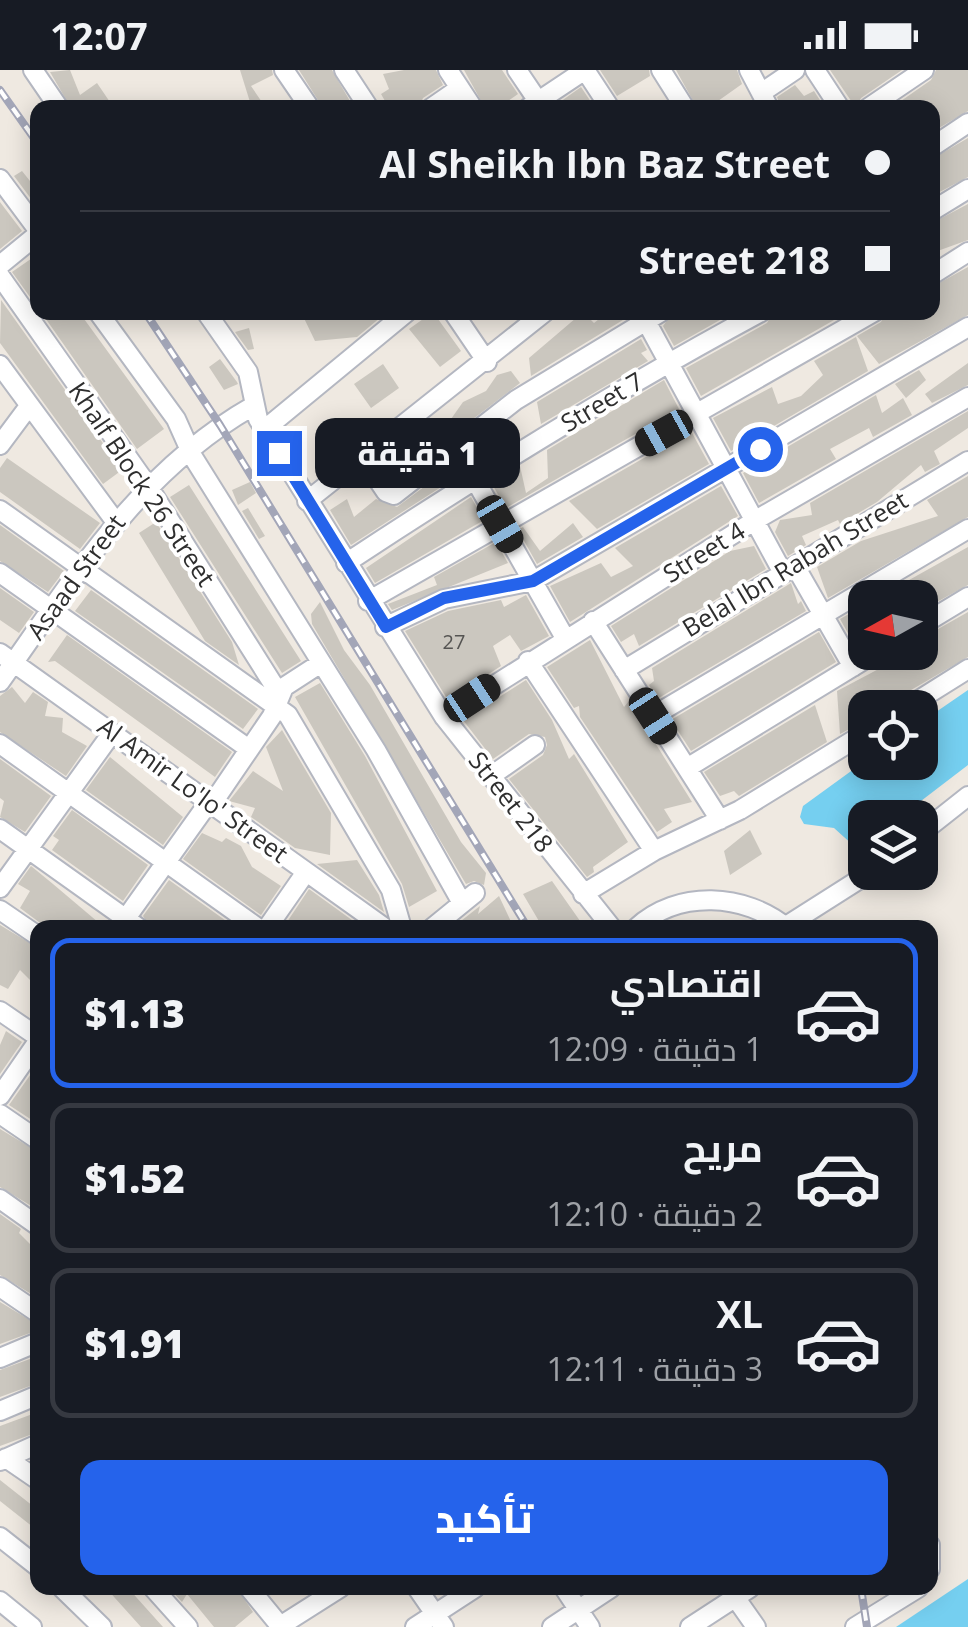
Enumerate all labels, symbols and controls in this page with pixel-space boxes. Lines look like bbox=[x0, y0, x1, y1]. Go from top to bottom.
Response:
text: 12:07 bbox=[50, 9, 148, 61]
text: Al Sheikh Ibn Baz Street bbox=[380, 137, 830, 189]
text: Street 218 bbox=[639, 233, 830, 285]
street label: Street 7 bbox=[554, 363, 649, 439]
street label: Khalf Block 26 Street bbox=[62, 375, 224, 592]
car bbox=[630, 405, 698, 461]
callout: 1 دقيقة bbox=[314, 418, 519, 488]
route start bbox=[738, 427, 783, 472]
route end bbox=[257, 431, 302, 476]
text: 1 دقيقة bbox=[358, 431, 478, 474]
street label: Belal Ibn Rabah Street bbox=[675, 482, 914, 644]
car bbox=[472, 491, 528, 557]
street label: Asaad Street bbox=[18, 507, 132, 646]
street label: Street 4 bbox=[656, 513, 751, 590]
north arrow bbox=[848, 580, 938, 670]
map controls bbox=[848, 580, 938, 890]
house number: 27 bbox=[443, 628, 465, 655]
car bbox=[439, 669, 505, 727]
car bbox=[624, 683, 682, 749]
button: locate bbox=[848, 690, 938, 780]
street label: Al Amir Lo'lo' Street bbox=[92, 709, 296, 870]
street label: Street 218 bbox=[462, 744, 562, 859]
button: layers bbox=[848, 800, 938, 890]
text: اقتصادي bbox=[610, 956, 763, 1008]
icon: car bbox=[793, 968, 883, 1058]
text: $1.13 bbox=[85, 987, 185, 1039]
text: 1 دقيقة · 12:09 bbox=[547, 1027, 763, 1070]
text: مريح bbox=[683, 1121, 763, 1173]
icon: car bbox=[793, 1133, 883, 1223]
text: $1.52 bbox=[85, 1152, 185, 1204]
text: 2 دقيقة · 12:10 bbox=[547, 1192, 763, 1235]
text: XL bbox=[716, 1287, 763, 1339]
icon: car bbox=[793, 1298, 883, 1388]
text: $1.91 bbox=[85, 1317, 185, 1369]
text: 3 دقيقة · 12:11 bbox=[547, 1347, 763, 1390]
button: تأكيد bbox=[80, 1460, 888, 1575]

